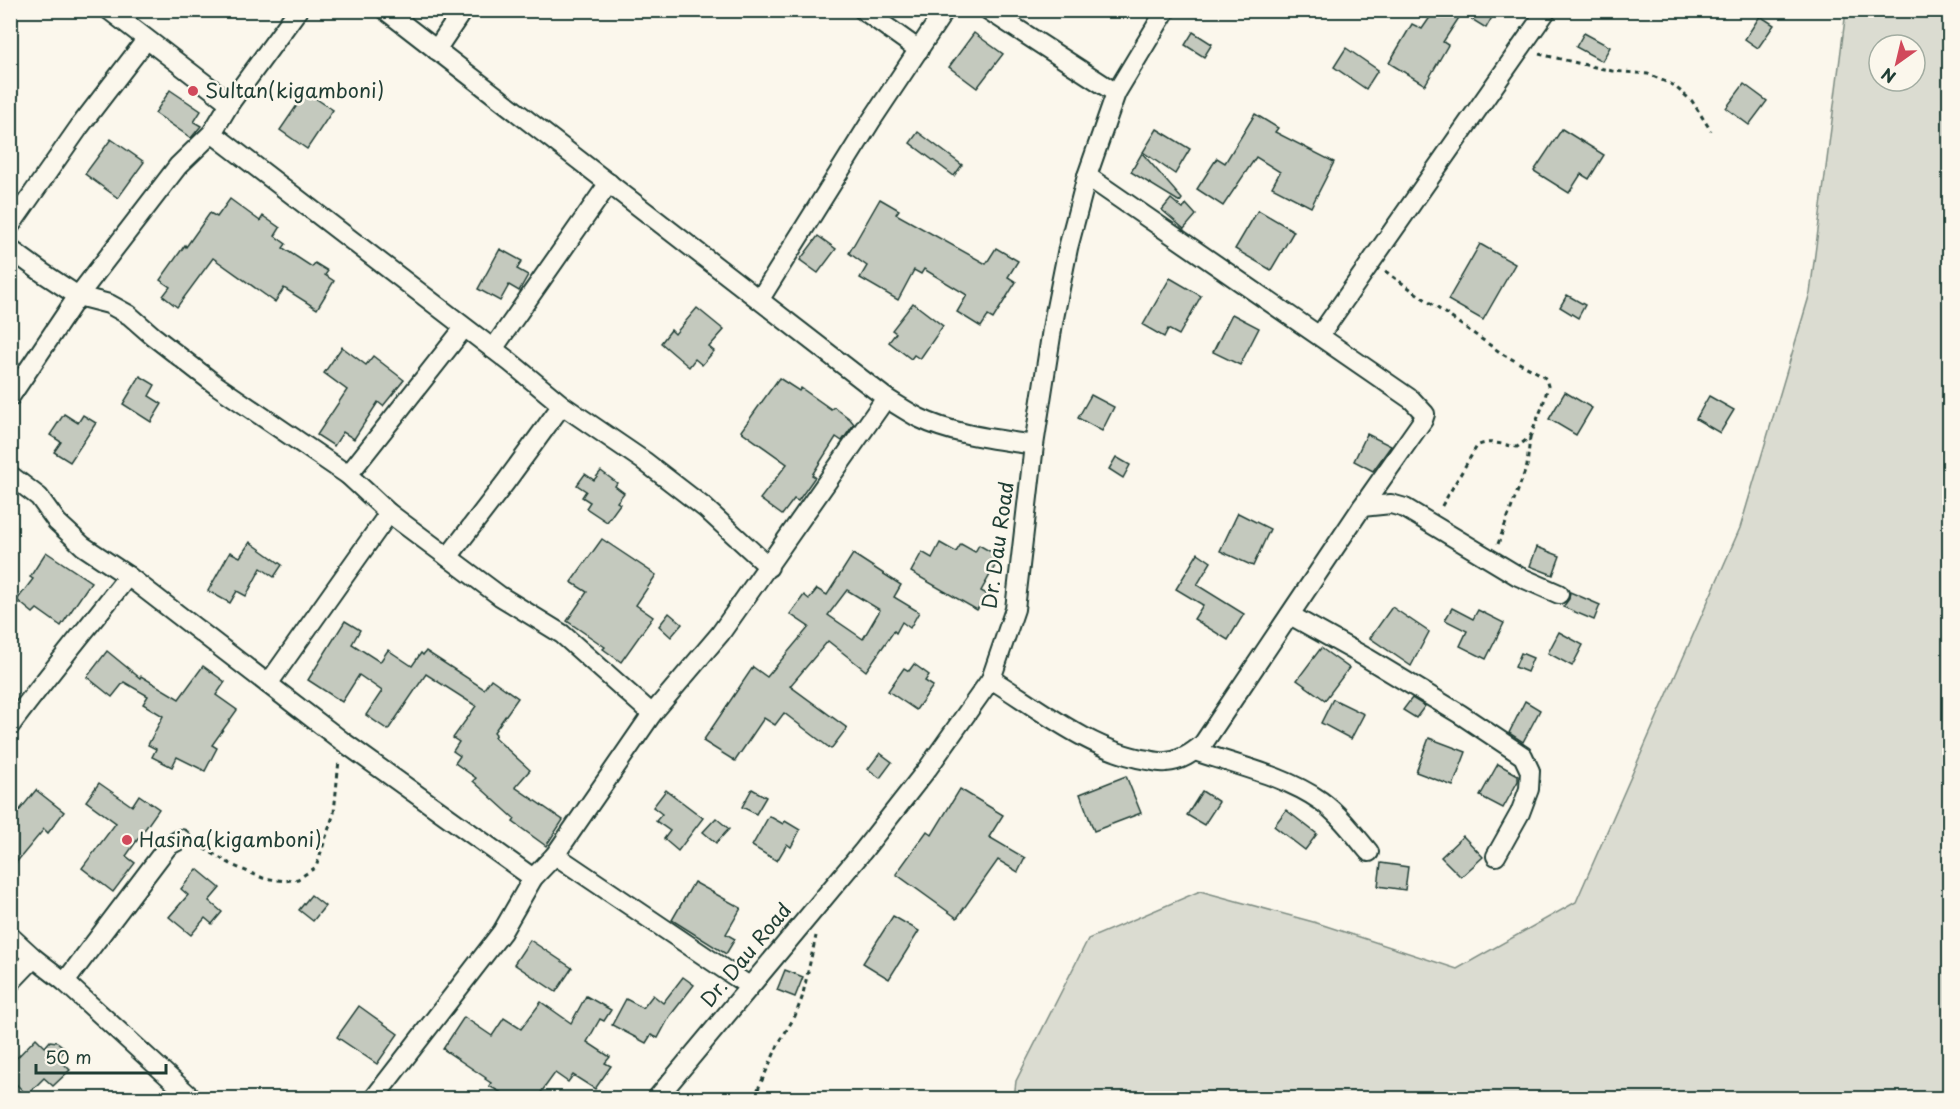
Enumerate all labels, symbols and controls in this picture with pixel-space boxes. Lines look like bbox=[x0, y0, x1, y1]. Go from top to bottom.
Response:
north arrow bbox=[1867, 33, 1927, 93]
text: N bbox=[1876, 63, 1900, 90]
place label: Sultan(kigamboni) bbox=[205, 75, 384, 105]
marker: Sultan(kigamboni) bbox=[186, 84, 200, 98]
street label: Dr. Dau Road bbox=[973, 479, 1021, 610]
place label: Hasina(kigamboni) bbox=[139, 824, 322, 854]
marker: Hasina(kigamboni) bbox=[120, 833, 134, 847]
street label: Dr. Dau Road bbox=[693, 896, 798, 1013]
scale bar bbox=[36, 1037, 166, 1075]
text: 50 m bbox=[45, 1043, 92, 1070]

